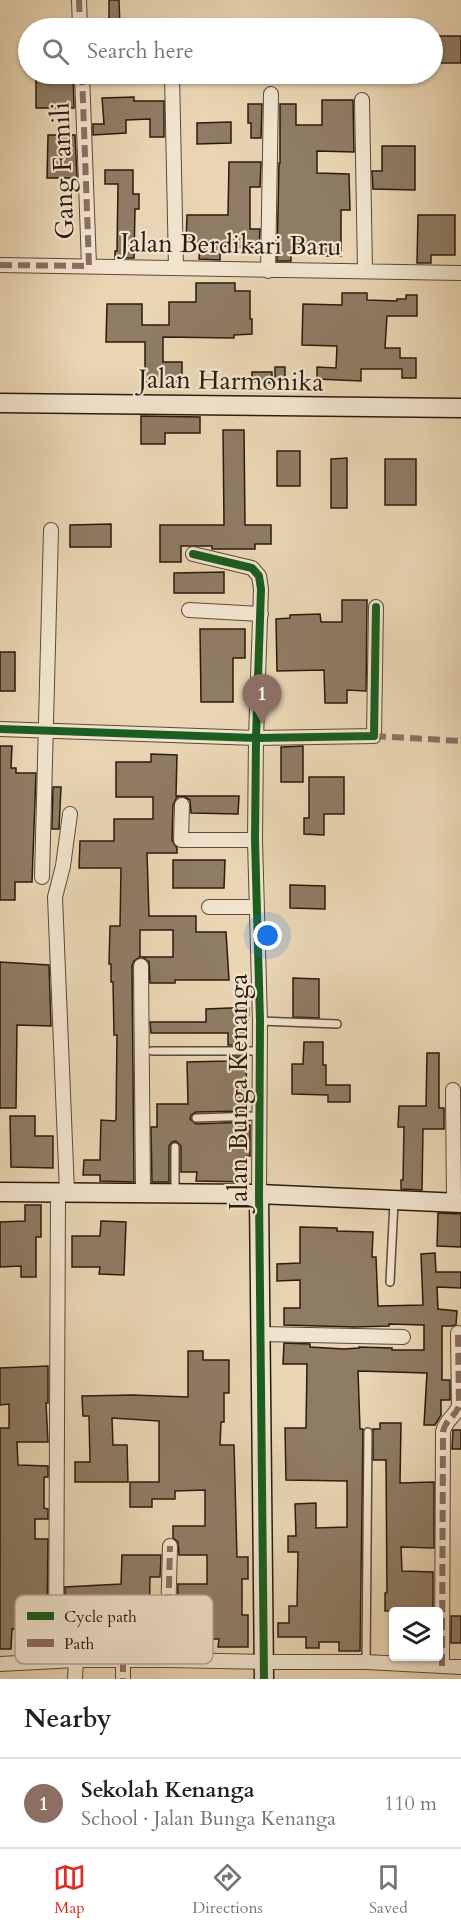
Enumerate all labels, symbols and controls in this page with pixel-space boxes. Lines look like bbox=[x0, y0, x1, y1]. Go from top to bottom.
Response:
search box bbox=[18, 18, 443, 84]
icon: search bbox=[39, 35, 72, 68]
text: Search here bbox=[87, 36, 194, 66]
street label: Gang Famili bbox=[43, 102, 82, 240]
street label: Jalan Berdikari Baru bbox=[116, 225, 342, 264]
street label: Jalan Harmonika bbox=[134, 361, 324, 400]
pin: 1 bbox=[242, 674, 282, 724]
your location bbox=[253, 921, 282, 950]
street label: Jalan Bunga Kenanga bbox=[221, 974, 256, 1214]
legend bbox=[15, 1595, 213, 1664]
text: Cycle path bbox=[64, 1606, 137, 1628]
map controls bbox=[389, 1607, 443, 1661]
button: layers bbox=[389, 1607, 443, 1661]
text: Path bbox=[64, 1633, 94, 1655]
text: Nearby bbox=[24, 1701, 112, 1736]
text: Sekolah Kenanga bbox=[81, 1775, 255, 1805]
text: 1 bbox=[38, 1790, 49, 1817]
text: 110 m bbox=[384, 1790, 437, 1817]
text: School · Jalan Bunga Kenanga bbox=[81, 1805, 336, 1832]
tab: Map bbox=[53, 1861, 86, 1919]
tab: Directions bbox=[192, 1861, 263, 1919]
tab: Saved bbox=[369, 1861, 408, 1919]

